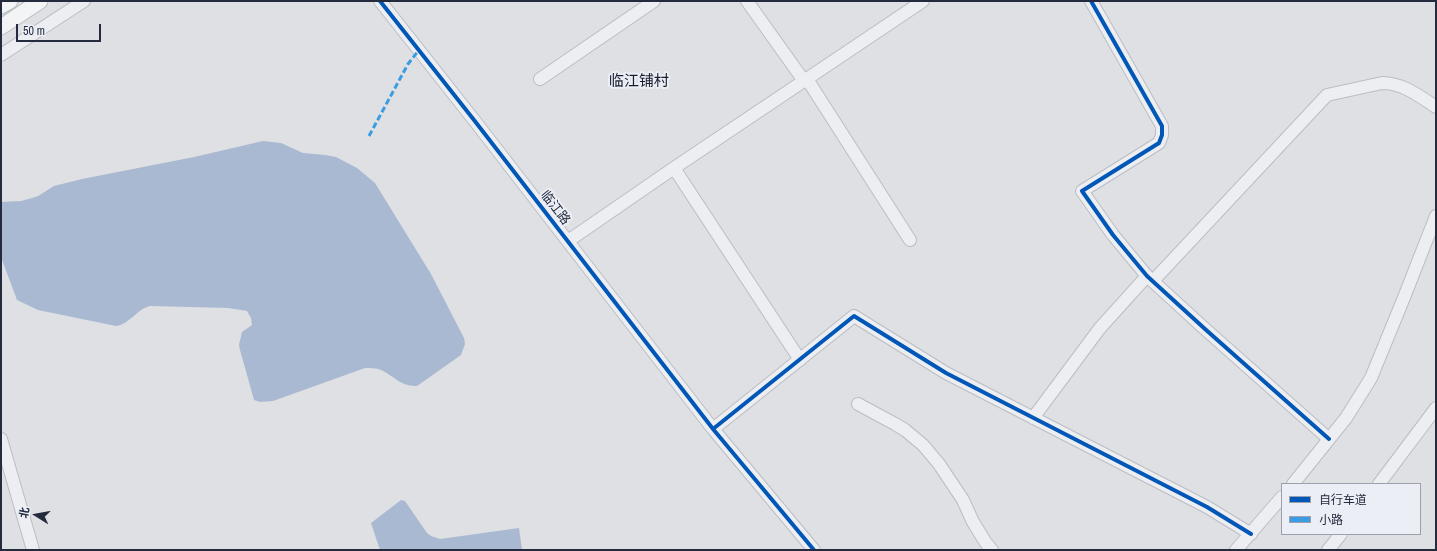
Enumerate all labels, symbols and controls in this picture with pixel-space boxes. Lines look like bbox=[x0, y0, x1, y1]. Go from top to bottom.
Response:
scale bar bbox=[18, 16, 103, 42]
text: 50 m bbox=[23, 23, 45, 39]
district label: 临江铺村 bbox=[609, 73, 669, 91]
street label: 临江路 bbox=[537, 188, 573, 228]
legend bbox=[1281, 483, 1421, 535]
text: 自行车道 bbox=[1319, 492, 1367, 508]
north arrow bbox=[16, 495, 56, 535]
text: 北 bbox=[16, 506, 32, 519]
text: 小路 bbox=[1319, 512, 1343, 528]

